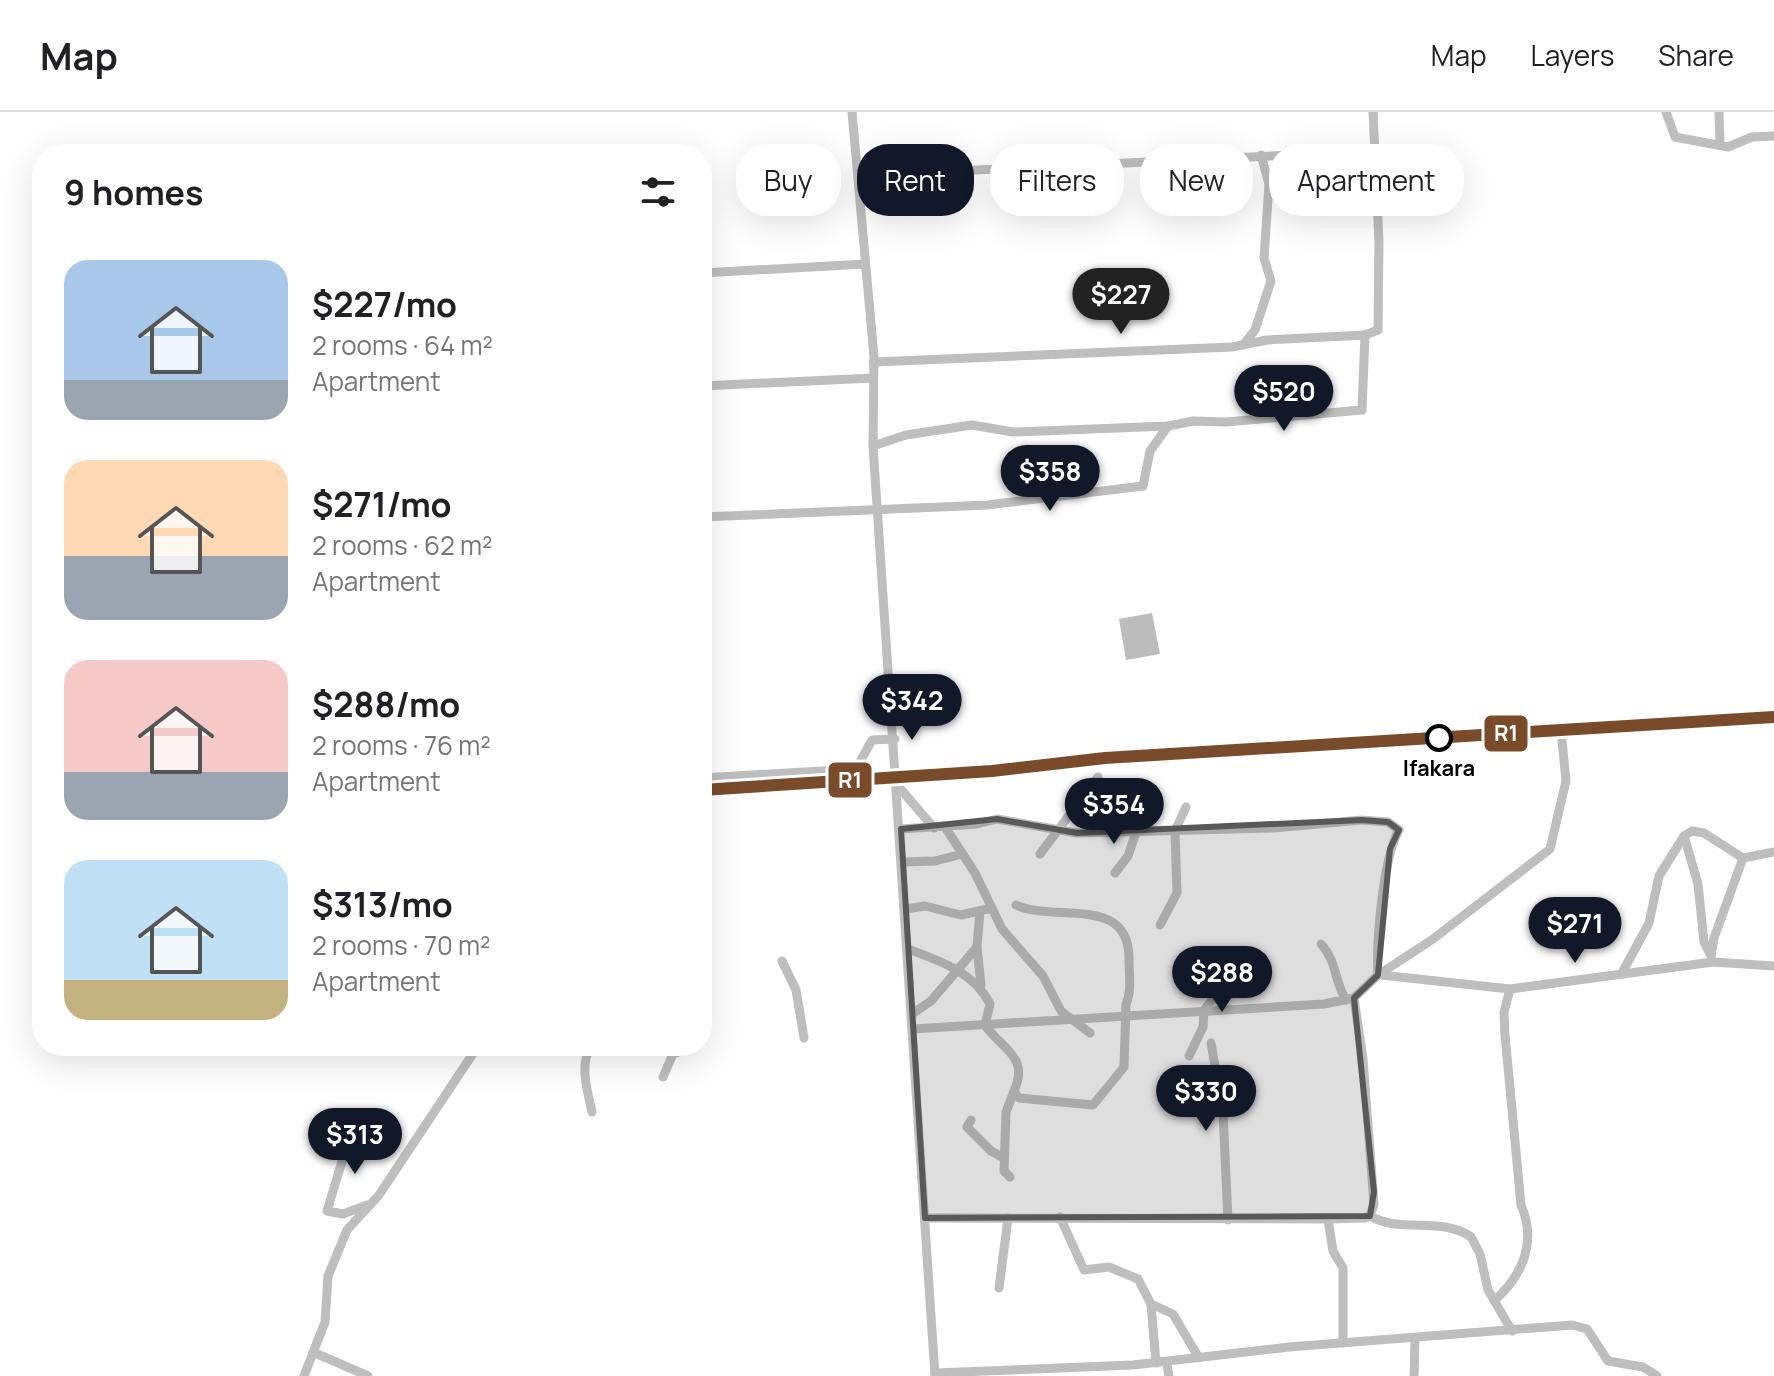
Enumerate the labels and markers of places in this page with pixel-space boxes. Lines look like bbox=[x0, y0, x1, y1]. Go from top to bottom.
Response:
pin: $227 bbox=[1074, 268, 1168, 336]
pin: $520 bbox=[1237, 365, 1331, 433]
pin: $358 bbox=[1003, 445, 1097, 513]
pin: $342 bbox=[865, 674, 959, 742]
marker: Ifakara bbox=[1426, 725, 1452, 751]
place label: Ifakara bbox=[1403, 753, 1475, 783]
pin: $354 bbox=[1067, 778, 1161, 846]
pin: $271 bbox=[1528, 897, 1622, 965]
pin: $288 bbox=[1175, 946, 1269, 1014]
pin: $330 bbox=[1159, 1065, 1253, 1133]
pin: $313 bbox=[308, 1108, 402, 1176]

